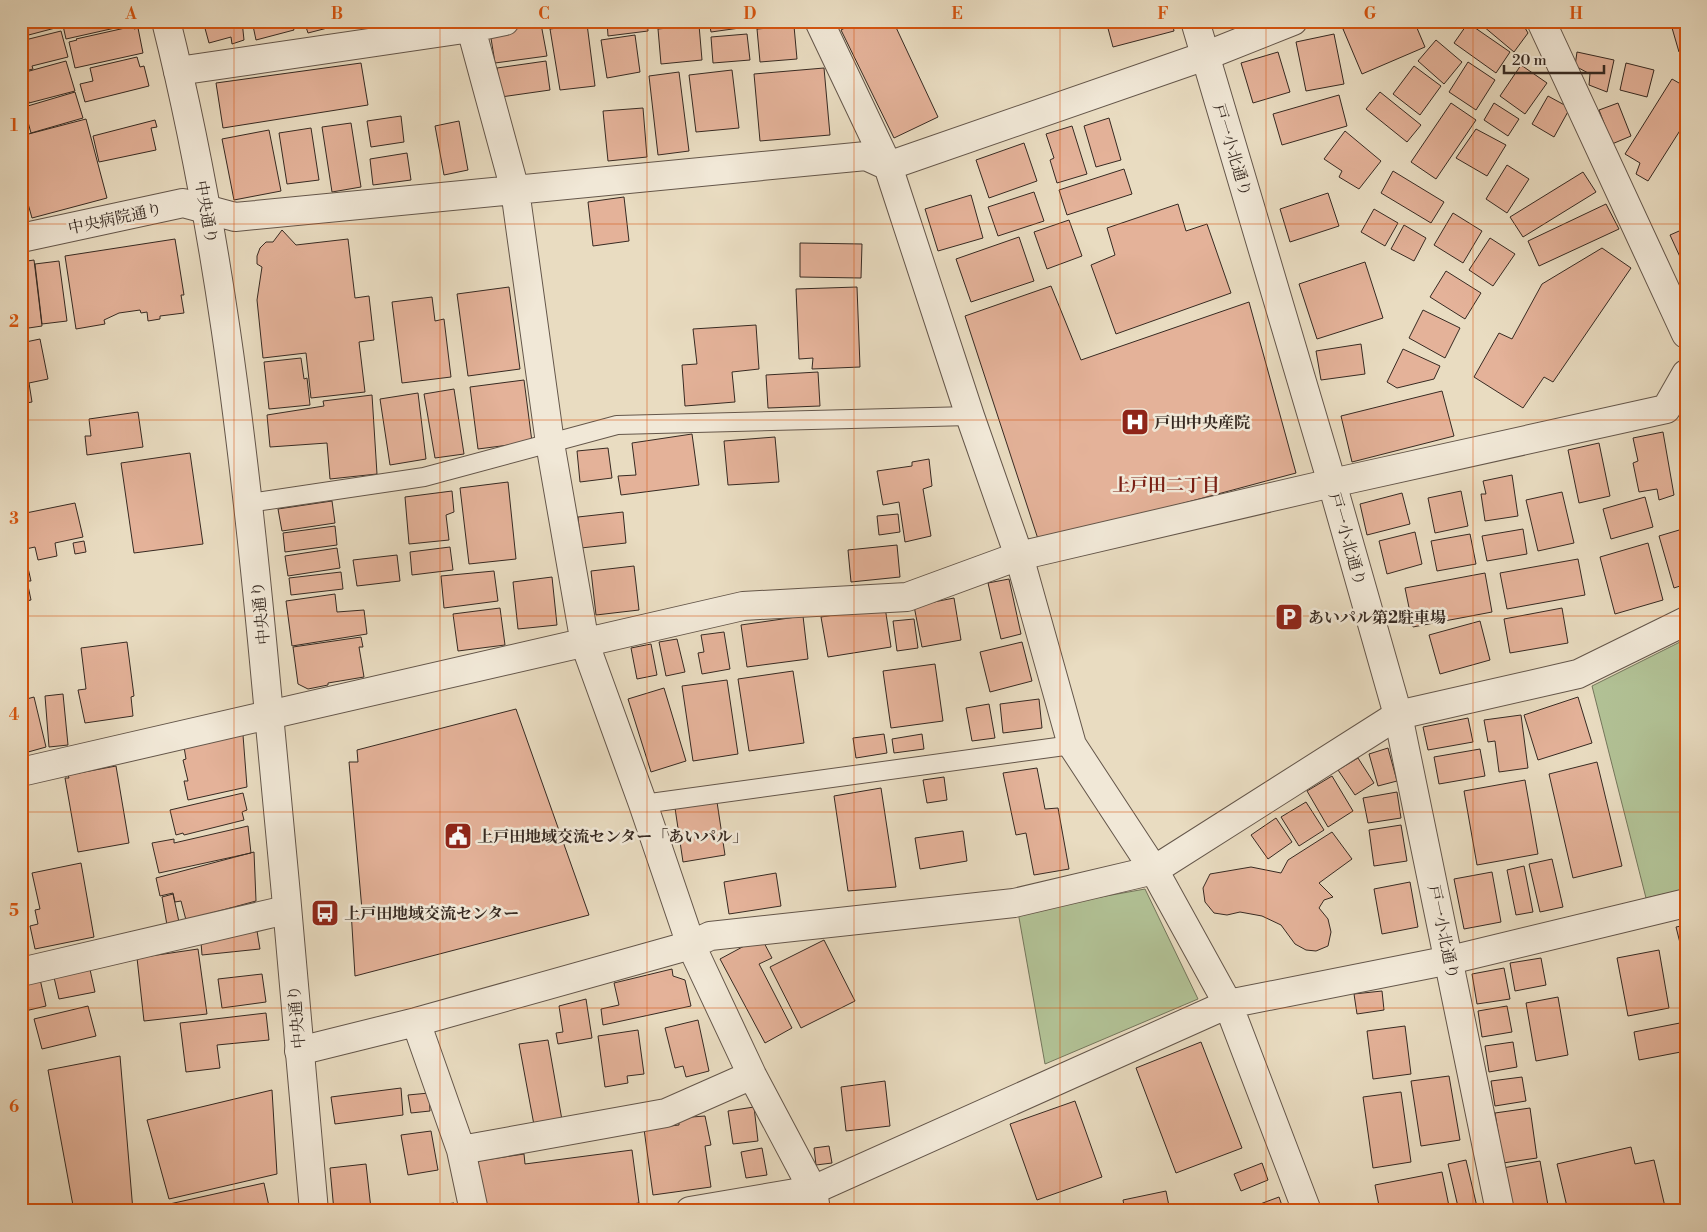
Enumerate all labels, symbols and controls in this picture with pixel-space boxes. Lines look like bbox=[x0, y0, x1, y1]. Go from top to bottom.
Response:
text: A bbox=[124, 4, 137, 24]
text: B bbox=[331, 4, 343, 24]
text: C bbox=[538, 4, 550, 24]
text: D bbox=[744, 4, 757, 24]
text: E bbox=[951, 4, 963, 24]
text: F bbox=[1157, 4, 1169, 24]
text: G bbox=[1364, 4, 1377, 24]
text: H bbox=[1569, 4, 1583, 24]
scale bar bbox=[1504, 42, 1604, 74]
text: 20 m bbox=[1512, 51, 1547, 70]
street label: 戸一小北通り bbox=[1208, 101, 1256, 199]
text: 1 bbox=[10, 116, 18, 136]
street label: 中央通り bbox=[191, 179, 221, 245]
street label: 中央病院通り bbox=[66, 199, 164, 239]
text: 2 bbox=[9, 312, 19, 332]
hospital icon: 戸田中央産院 bbox=[1120, 407, 1150, 437]
place label: 戸田中央産院 bbox=[1154, 413, 1250, 433]
district label: 上戸田二丁目 bbox=[1112, 474, 1220, 497]
street label: 戸一小北通り bbox=[1324, 490, 1370, 588]
text: 3 bbox=[9, 509, 19, 529]
street label: 中央通り bbox=[248, 580, 274, 646]
parking icon: あいパル第2駐車場 bbox=[1274, 602, 1304, 632]
place label: あいパル第2駐車場 bbox=[1308, 608, 1446, 628]
text: 4 bbox=[9, 705, 20, 725]
public building icon: 上戸田地域交流センター「あいパル」 bbox=[443, 821, 473, 851]
place label: 上戸田地域交流センター「あいパル」 bbox=[477, 827, 748, 847]
street label: 戸一小北通り bbox=[1423, 883, 1463, 981]
bus stop icon: 上戸田地域交流センター bbox=[310, 898, 340, 928]
text: 5 bbox=[9, 901, 19, 921]
place label: 上戸田地域交流センター bbox=[344, 904, 519, 924]
street label: 中央通り bbox=[284, 984, 310, 1050]
text: 6 bbox=[9, 1097, 19, 1117]

